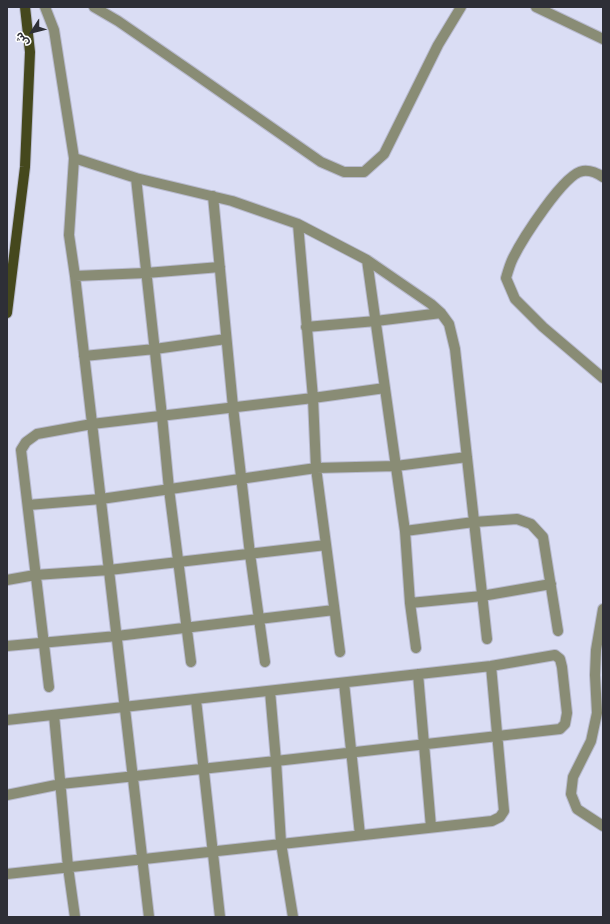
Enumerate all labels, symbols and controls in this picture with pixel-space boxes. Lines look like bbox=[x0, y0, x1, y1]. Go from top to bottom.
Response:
north arrow bbox=[12, 12, 52, 52]
text: ش bbox=[12, 29, 32, 49]

